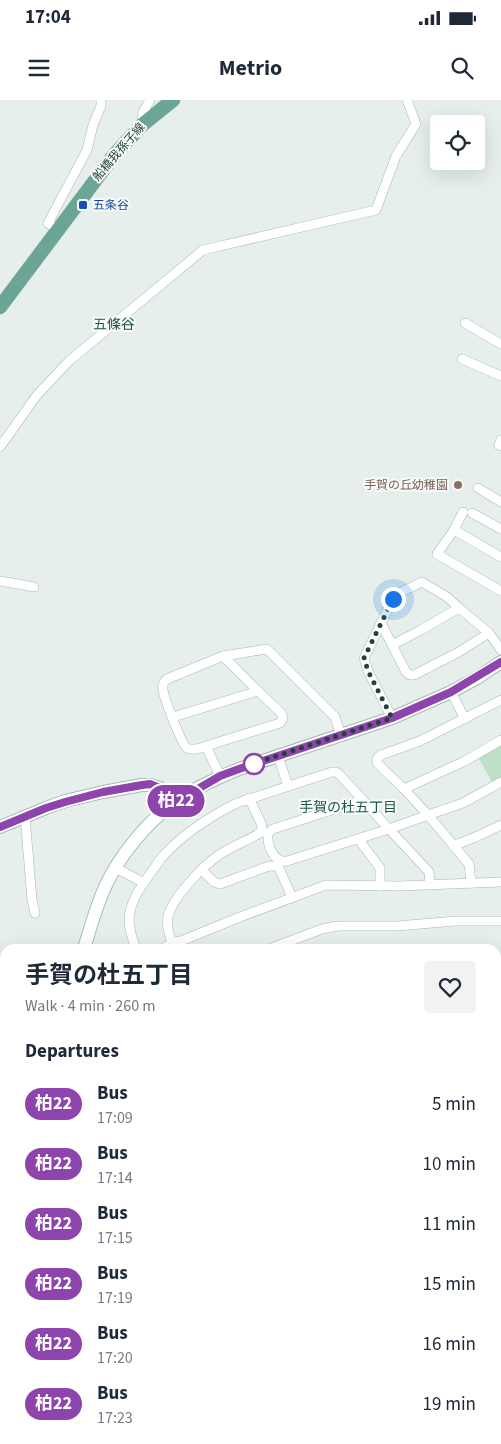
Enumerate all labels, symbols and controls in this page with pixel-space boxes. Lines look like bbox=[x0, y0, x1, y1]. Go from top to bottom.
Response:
text: 17:04 bbox=[25, 4, 71, 31]
text: Metrio bbox=[219, 52, 282, 84]
icon: menu bbox=[25, 54, 53, 82]
icon: search bbox=[448, 54, 476, 82]
map controls bbox=[430, 115, 485, 170]
button: locate bbox=[430, 115, 485, 170]
street label: 船橋我孫子線 bbox=[89, 119, 149, 185]
place label: 五条谷 bbox=[93, 197, 129, 214]
marker: 五条谷 bbox=[77, 199, 89, 211]
district label: 五條谷 bbox=[93, 315, 135, 335]
place label: 手賀の丘幼稚園 bbox=[364, 477, 448, 494]
marker: 手賀の丘幼稚園 bbox=[452, 479, 464, 491]
your location bbox=[381, 587, 406, 612]
unlabelled marker bbox=[243, 753, 265, 775]
line badge: 柏22 bbox=[147, 785, 205, 817]
text: 柏22 bbox=[157, 788, 195, 813]
district label: 手賀の杜五丁目 bbox=[299, 798, 397, 818]
text: 手賀の杜五丁目 bbox=[25, 958, 193, 993]
button: heart bbox=[424, 961, 476, 1013]
text: Walk · 4 min · 260 m bbox=[25, 995, 156, 1017]
text: Departures bbox=[25, 1038, 119, 1065]
text: Bus bbox=[97, 1080, 128, 1107]
text: 柏22 bbox=[35, 1091, 72, 1116]
text: 5 min bbox=[432, 1091, 476, 1118]
text: 17:09 bbox=[97, 1107, 133, 1129]
text: Bus bbox=[97, 1140, 128, 1167]
text: 柏22 bbox=[35, 1151, 72, 1176]
text: 10 min bbox=[422, 1151, 476, 1178]
text: 17:14 bbox=[97, 1167, 133, 1189]
text: Bus bbox=[97, 1200, 128, 1227]
text: 柏22 bbox=[35, 1211, 72, 1236]
text: 11 min bbox=[422, 1211, 476, 1238]
text: 17:15 bbox=[97, 1227, 133, 1249]
text: Bus bbox=[97, 1260, 128, 1287]
text: 柏22 bbox=[35, 1271, 72, 1296]
text: 15 min bbox=[422, 1271, 476, 1298]
text: 17:19 bbox=[97, 1287, 133, 1309]
text: Bus bbox=[97, 1320, 128, 1347]
text: 柏22 bbox=[35, 1331, 72, 1356]
text: 16 min bbox=[422, 1331, 476, 1358]
text: 17:20 bbox=[97, 1347, 133, 1369]
text: Bus bbox=[97, 1380, 128, 1407]
text: 柏22 bbox=[35, 1391, 72, 1416]
text: 19 min bbox=[422, 1391, 476, 1418]
text: 17:23 bbox=[97, 1407, 133, 1429]

